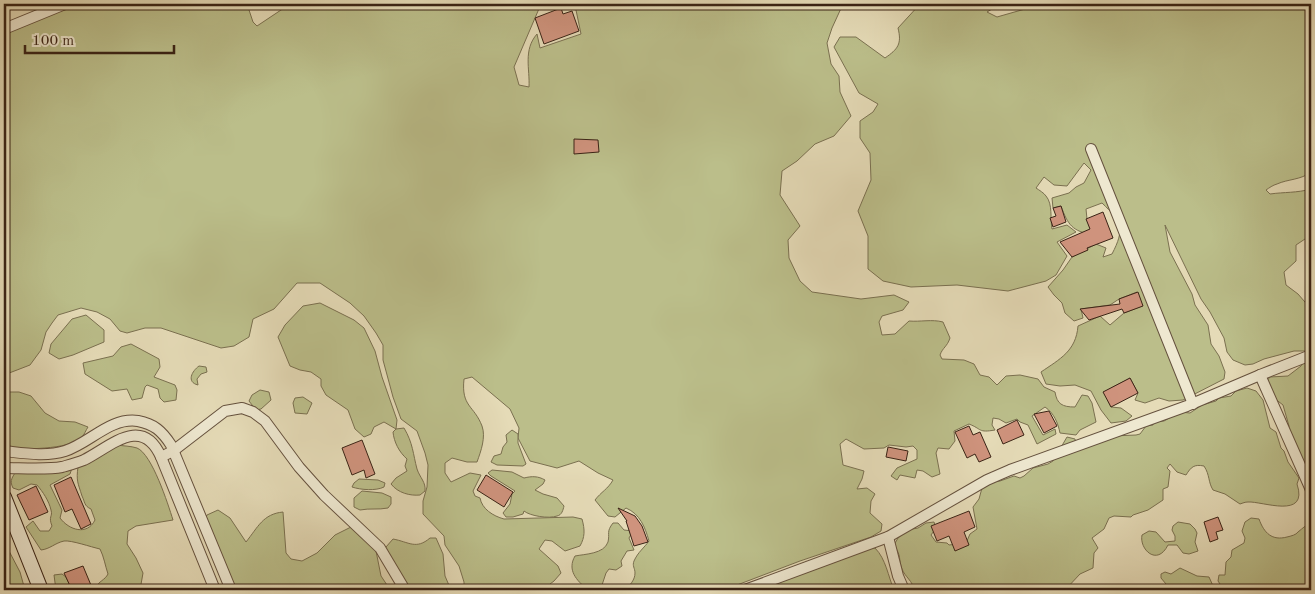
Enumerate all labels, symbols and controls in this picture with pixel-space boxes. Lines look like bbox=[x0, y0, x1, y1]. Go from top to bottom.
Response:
scale bar bbox=[25, 22, 174, 54]
text: 100 m bbox=[32, 34, 74, 49]

